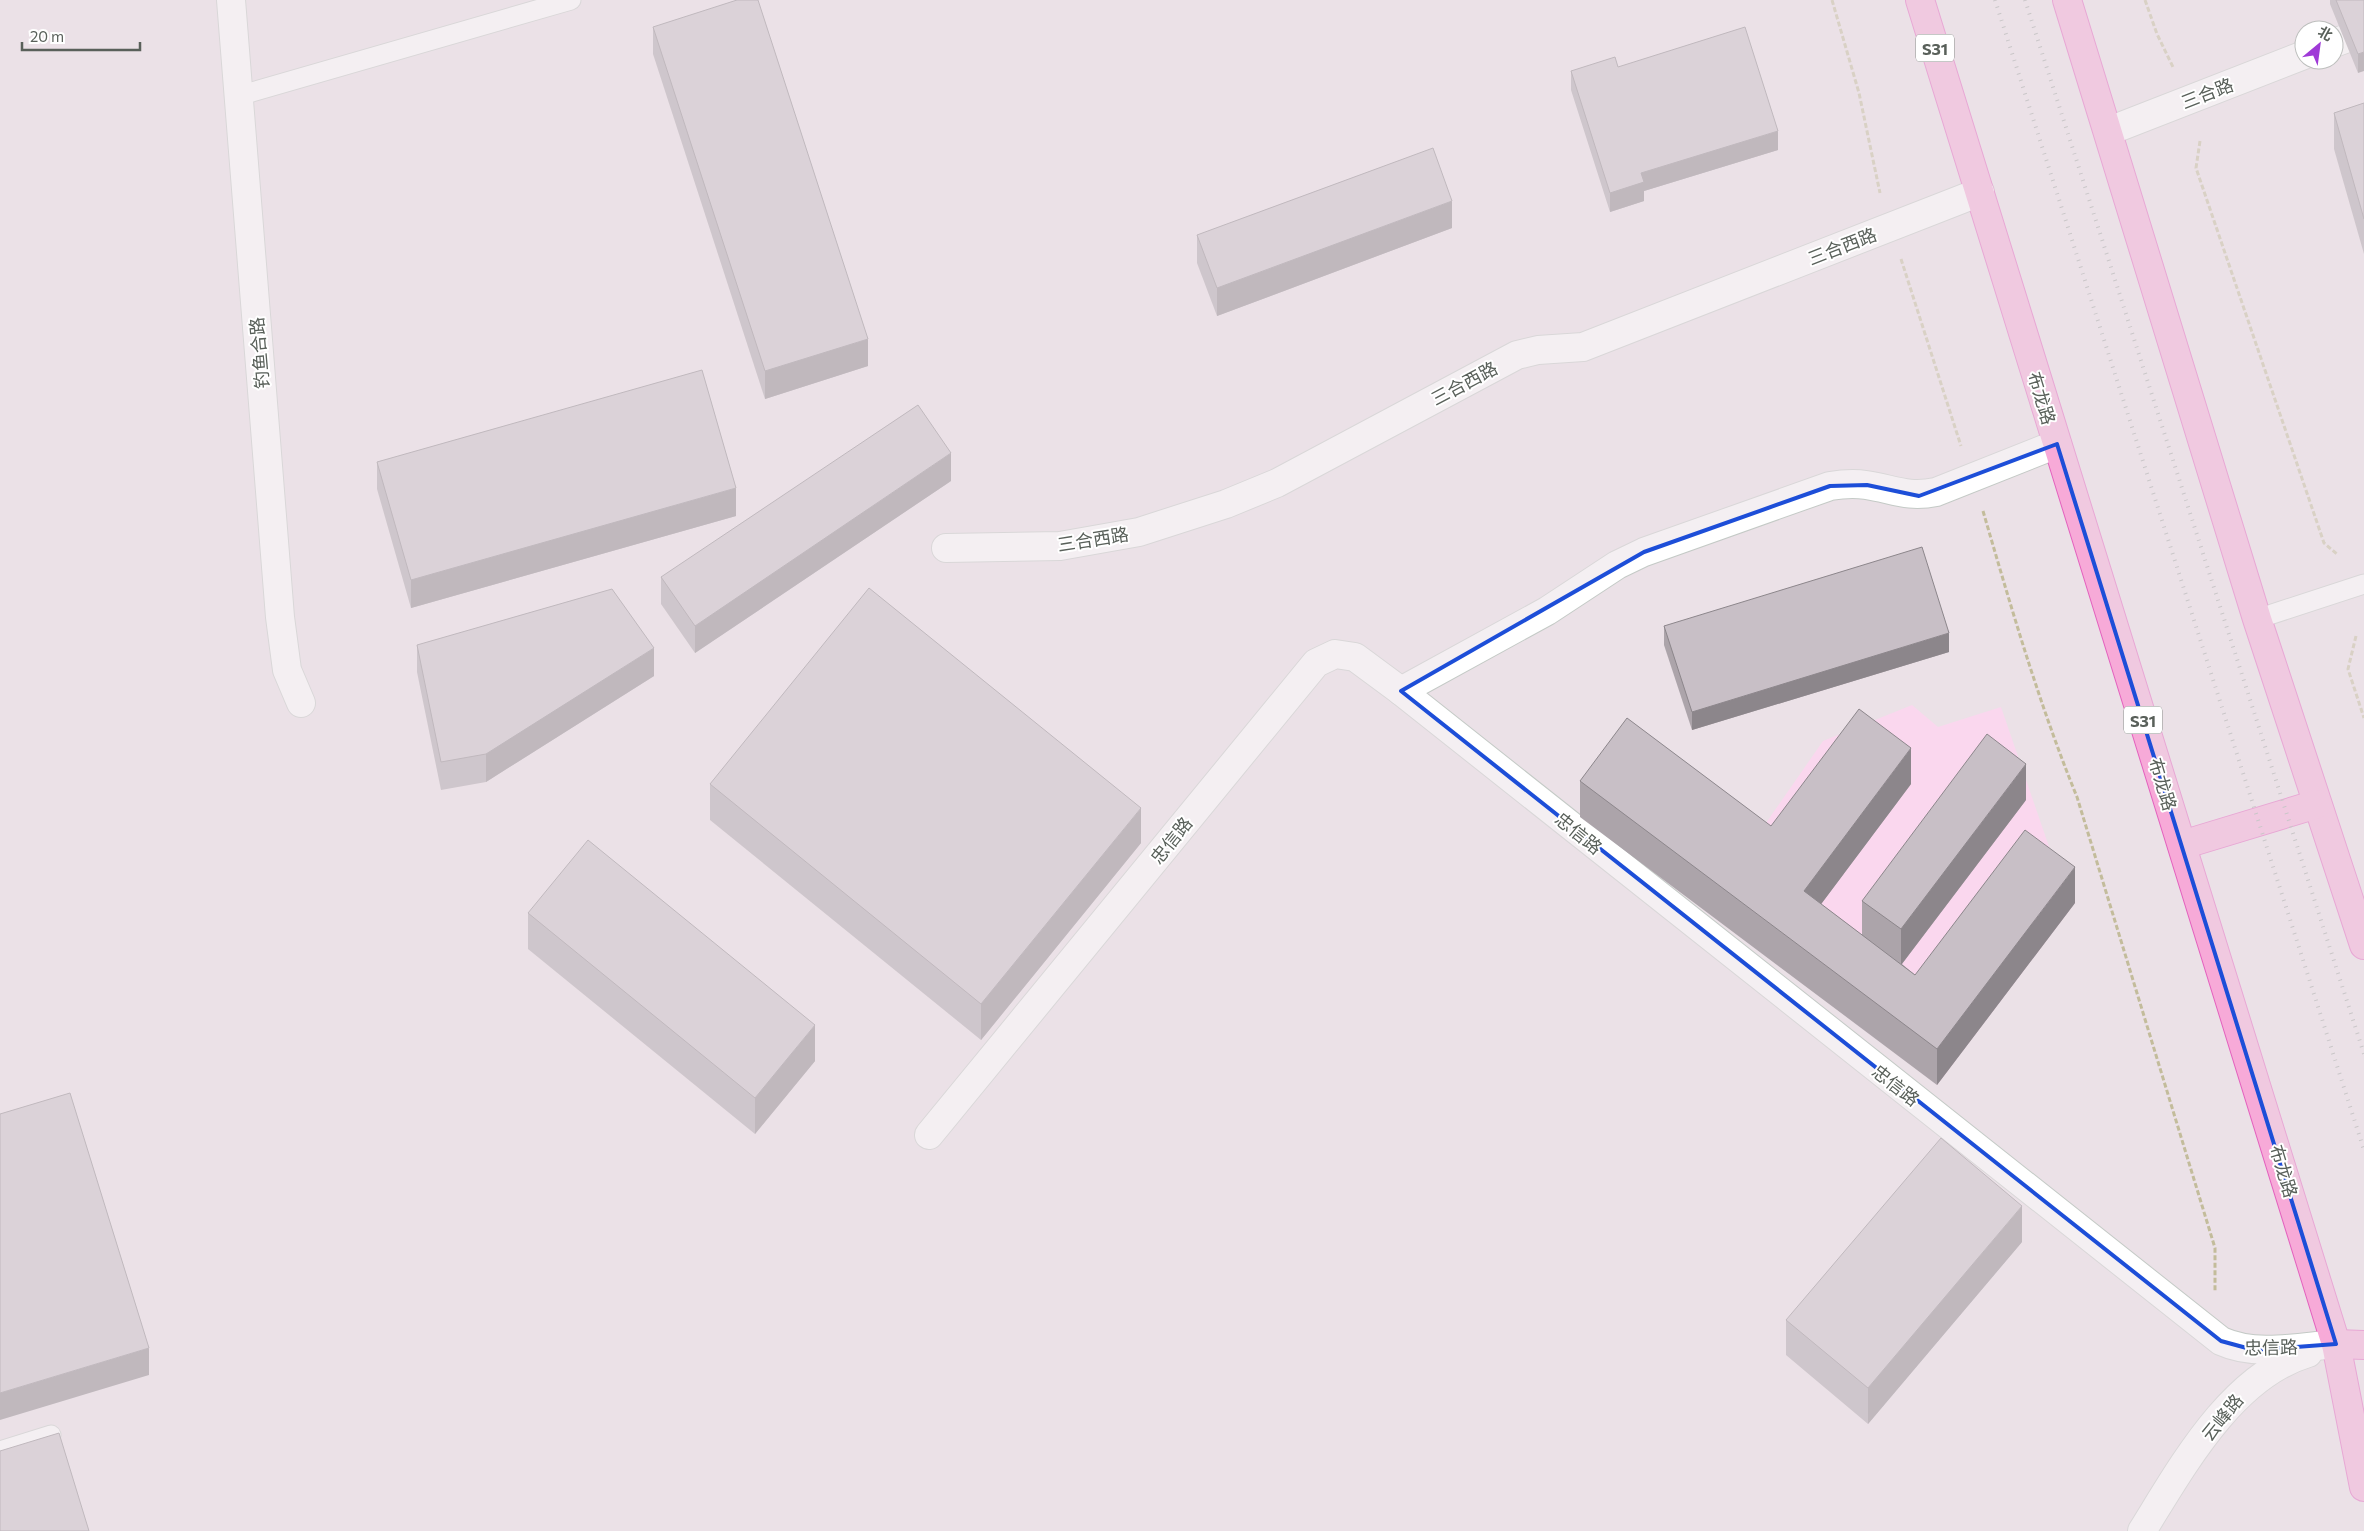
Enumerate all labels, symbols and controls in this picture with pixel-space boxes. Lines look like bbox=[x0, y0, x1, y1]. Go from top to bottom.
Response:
scale bar bbox=[22, 20, 140, 52]
north arrow bbox=[2294, 20, 2344, 70]
text: 北 bbox=[2315, 22, 2336, 44]
text: 20 m bbox=[30, 27, 64, 45]
road number: S31 bbox=[1916, 34, 1954, 62]
street label: 三合路 bbox=[2178, 73, 2236, 113]
street label: 三合西路 bbox=[1804, 223, 1880, 269]
street label: 钓鱼合路 bbox=[245, 316, 273, 390]
street label: 三合西路 bbox=[1427, 356, 1501, 410]
street label: 布龙路 bbox=[2024, 369, 2060, 427]
street label: 三合西路 bbox=[1056, 523, 1130, 555]
road number: S31 bbox=[2124, 706, 2162, 734]
street label: 布龙路 bbox=[2145, 755, 2181, 813]
street label: 忠信路 bbox=[1551, 807, 1607, 859]
street label: 忠信路 bbox=[1145, 812, 1197, 868]
street label: 忠信路 bbox=[1868, 1060, 1924, 1110]
street label: 布龙路 bbox=[2266, 1142, 2302, 1200]
street label: 忠信路 bbox=[2244, 1336, 2298, 1358]
street label: 云峰路 bbox=[2196, 1389, 2248, 1445]

